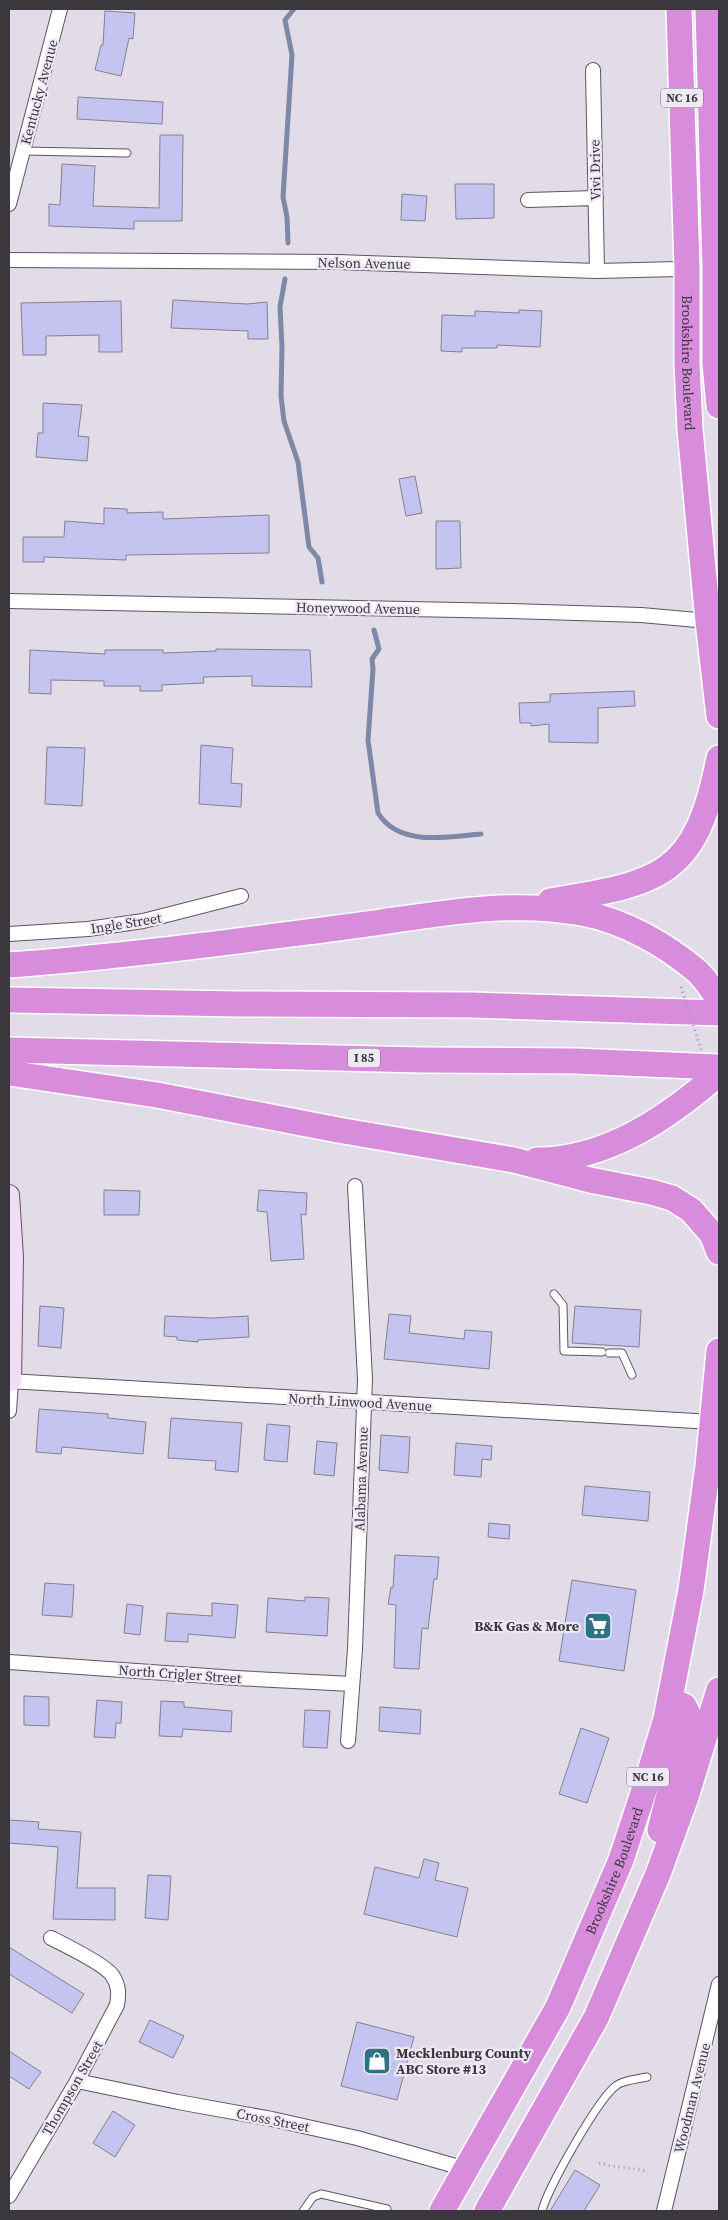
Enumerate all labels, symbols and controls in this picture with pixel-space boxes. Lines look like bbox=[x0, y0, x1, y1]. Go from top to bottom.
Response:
street label: Kentucky Avenue bbox=[15, 37, 63, 147]
road number: NC 16 bbox=[661, 89, 703, 108]
street label: Vivi Drive bbox=[584, 139, 606, 201]
street label: Nelson Avenue bbox=[317, 252, 411, 274]
street label: Brookshire Boulevard bbox=[677, 295, 700, 431]
street label: Honeywood Avenue bbox=[296, 597, 420, 619]
street label: Ingle Street bbox=[89, 907, 163, 938]
road number: I 85 bbox=[348, 1048, 380, 1068]
street label: North Linwood Avenue bbox=[288, 1388, 432, 1416]
street label: Alabama Avenue bbox=[349, 1426, 373, 1532]
supermarket icon: B&K Gas & More bbox=[583, 1611, 613, 1641]
place label: B&K Gas & More bbox=[474, 1616, 579, 1636]
street label: North Crigler Street bbox=[118, 1660, 242, 1688]
road number: NC 16 bbox=[627, 1768, 669, 1786]
street label: Brookshire Boulevard bbox=[580, 1804, 648, 1938]
street label: Thompson Street bbox=[37, 2036, 108, 2139]
street label: Woodman Avenue bbox=[669, 2041, 715, 2155]
place label: Mecklenburg County ABC Store #13 bbox=[396, 2043, 532, 2079]
shop icon: Mecklenburg County ABC Store #13 bbox=[362, 2046, 392, 2076]
street label: Cross Street bbox=[235, 2103, 312, 2137]

